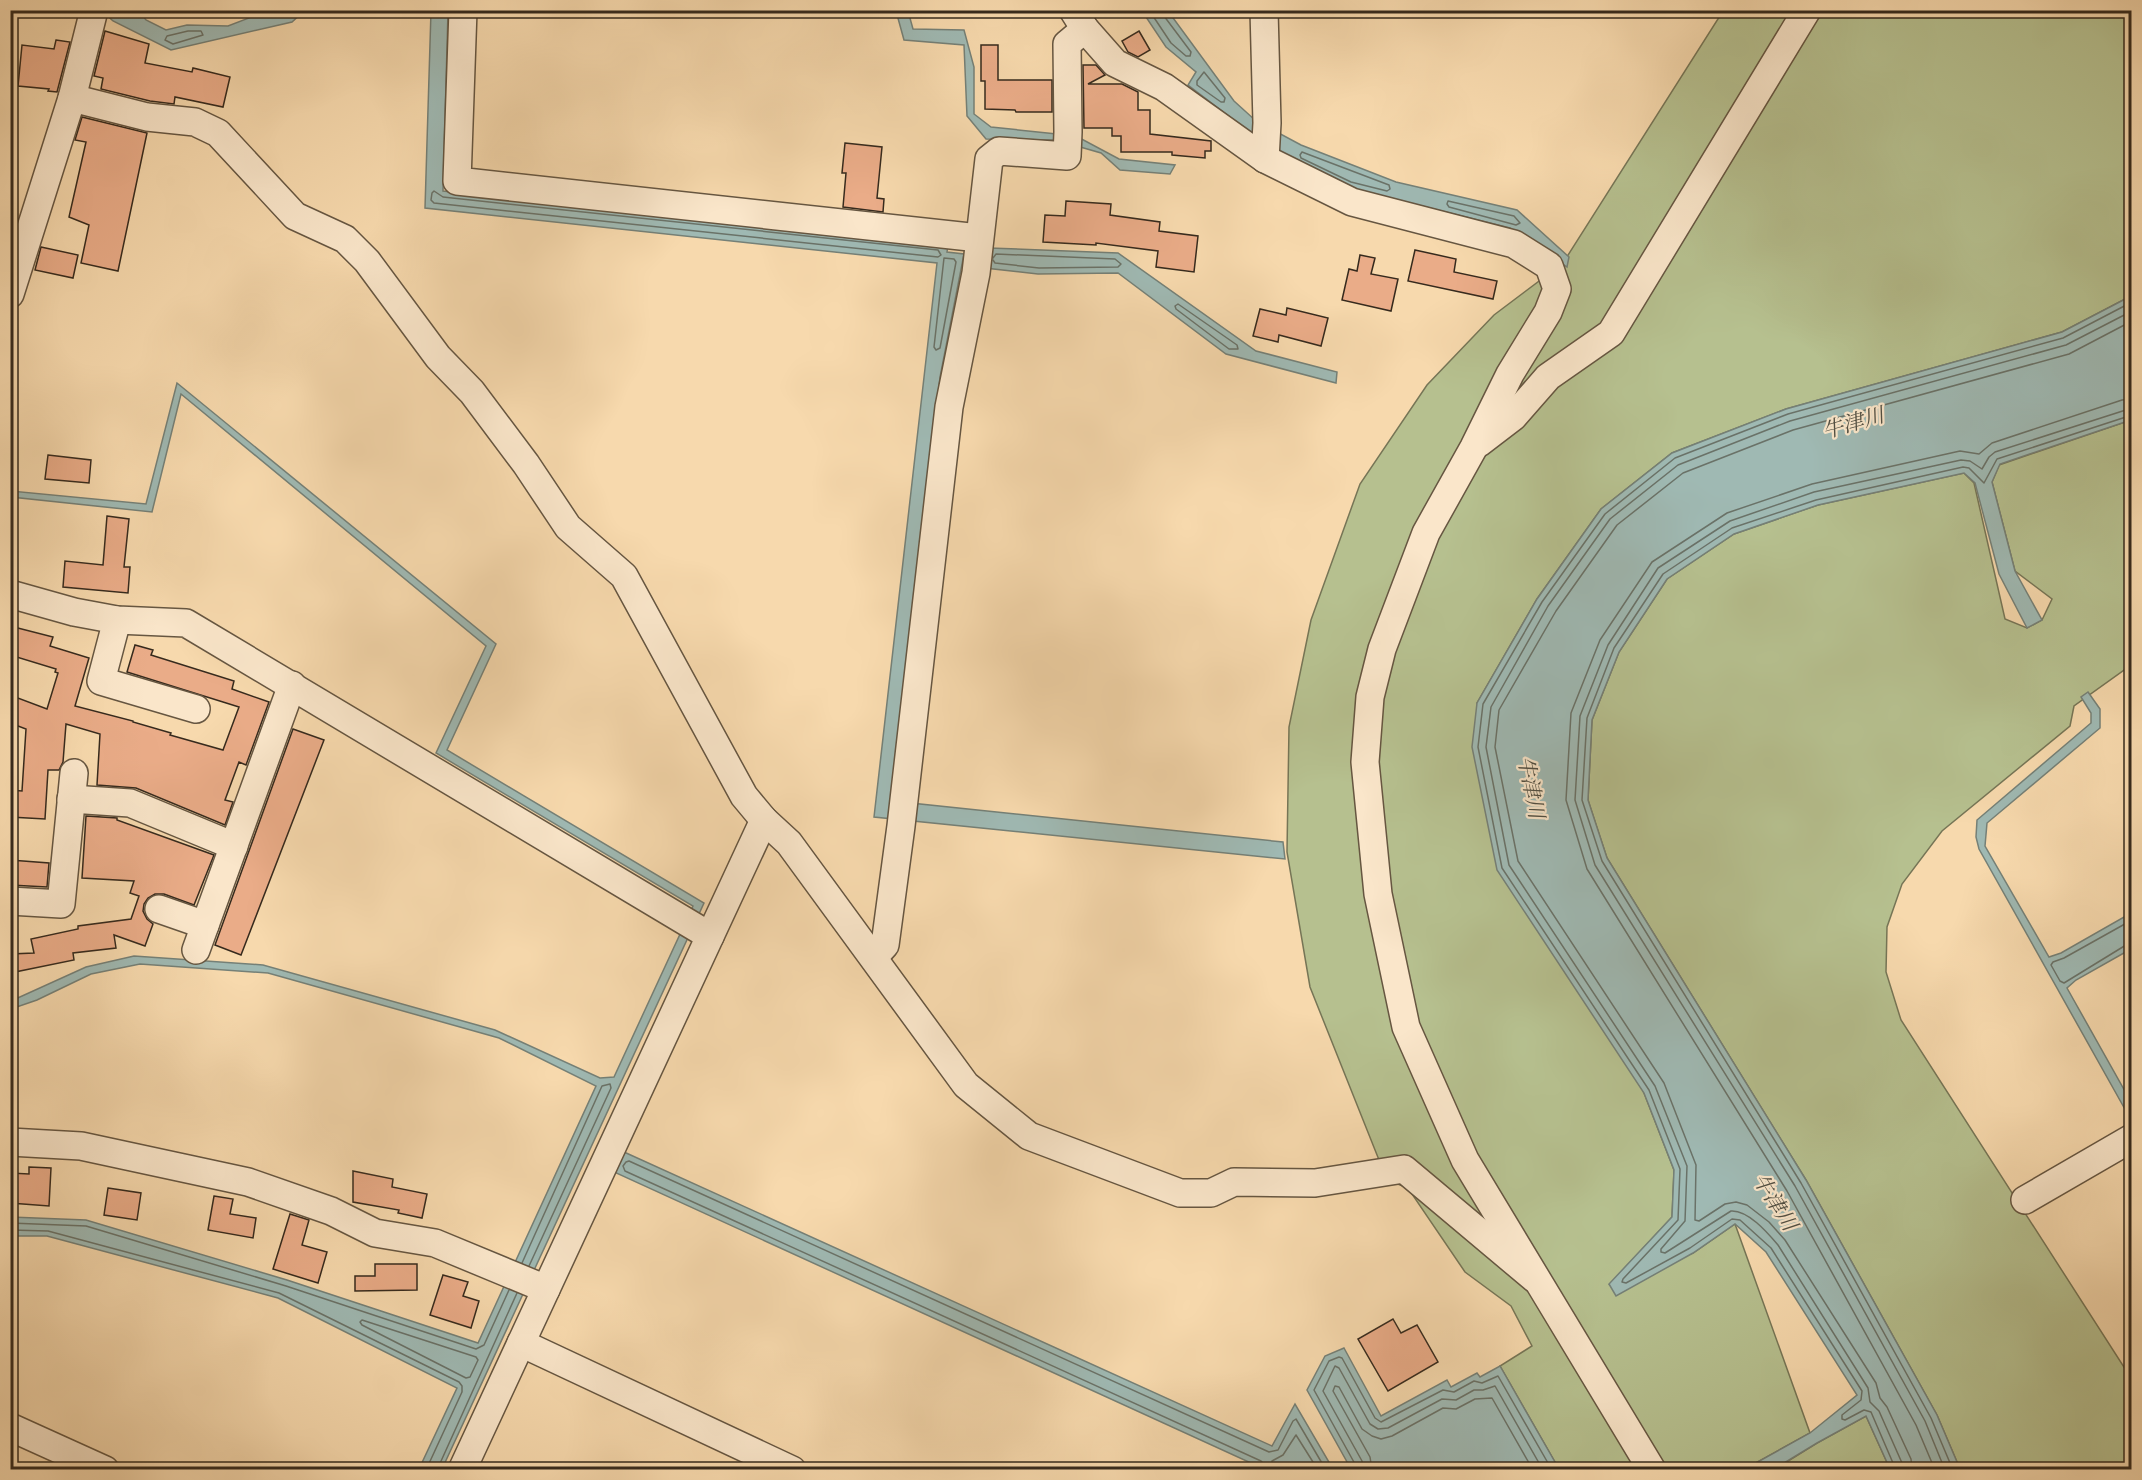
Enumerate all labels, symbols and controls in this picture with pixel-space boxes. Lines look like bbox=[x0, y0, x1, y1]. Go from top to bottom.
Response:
water label: 牛津川 bbox=[1819, 402, 1889, 443]
water label: 牛津川 bbox=[1513, 754, 1549, 822]
water label: 牛津川 bbox=[1748, 1169, 1803, 1237]

